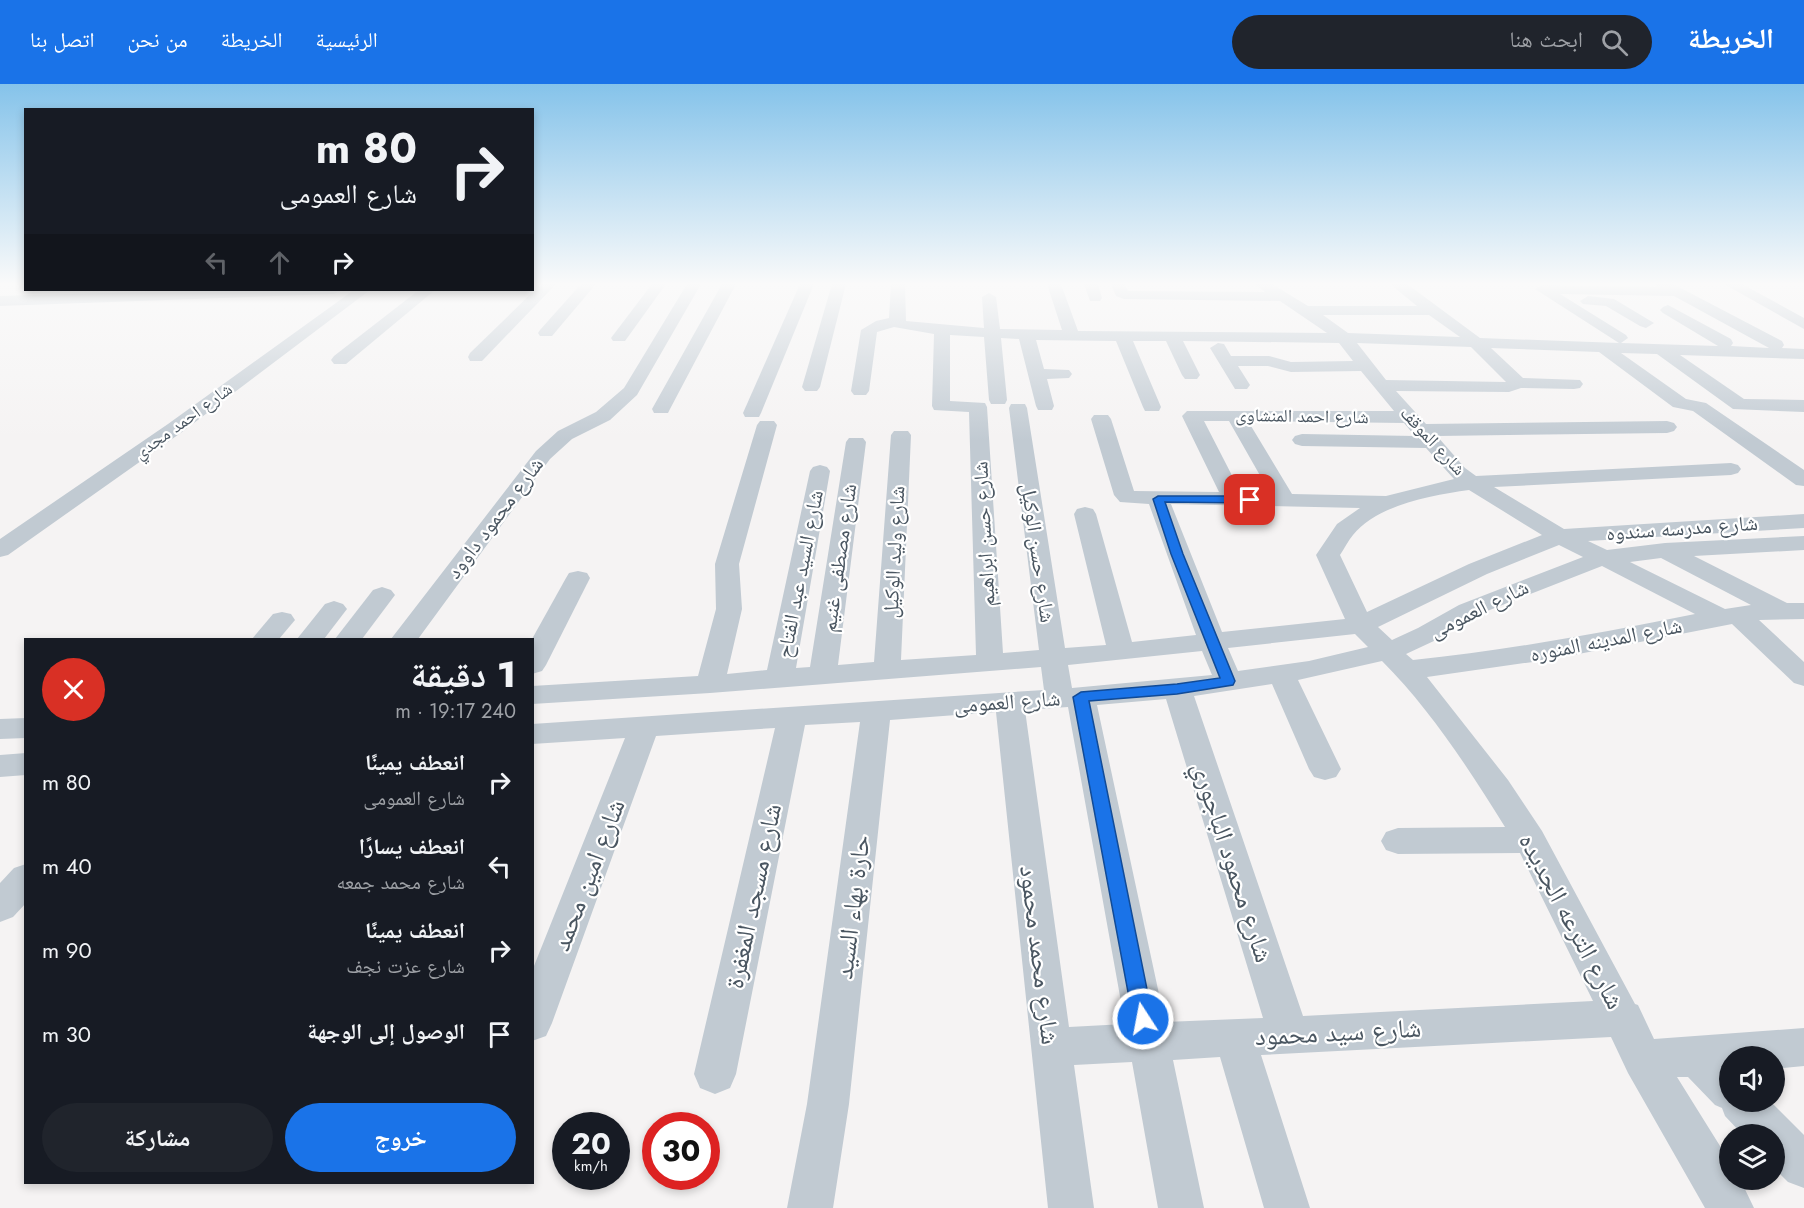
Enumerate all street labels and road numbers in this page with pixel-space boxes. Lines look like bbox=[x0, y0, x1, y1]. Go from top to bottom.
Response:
street label: شارع احمد مجدي bbox=[128, 376, 239, 467]
street label: شارع الموقف bbox=[1394, 401, 1472, 481]
street label: شارع احمد المنشاوى bbox=[1235, 402, 1369, 430]
street label: شارع محمود داوود bbox=[439, 451, 551, 585]
street label: شارع حسن ابراهيم bbox=[965, 460, 1003, 608]
street label: شارع مصطفى غنيم bbox=[814, 482, 864, 634]
street label: شارع حسن الوكيل bbox=[1013, 482, 1063, 624]
street label: شارع وليد الوكيل bbox=[876, 485, 912, 619]
street label: شارع السيد عبد الفتاح bbox=[769, 488, 831, 660]
street label: شارع مدرسه سندوه bbox=[1605, 508, 1759, 548]
street label: شارع العمومى bbox=[1424, 572, 1534, 646]
street label: شارع المدينه المنوره bbox=[1527, 611, 1685, 669]
street label: شارع العمومى bbox=[953, 683, 1061, 721]
street label: شارع محمود الباجوري bbox=[1181, 757, 1283, 968]
street label: شارع امين محمد bbox=[542, 794, 634, 956]
street label: شارع مسجد المغفرة bbox=[715, 800, 791, 992]
street label: شارع الترعه الجديده bbox=[1510, 826, 1634, 1016]
street label: حارة بهاء السيد bbox=[824, 833, 880, 981]
street label: شارع محمد محمود bbox=[1010, 863, 1070, 1047]
street label: شارع سيد محمود bbox=[1254, 1009, 1422, 1055]

